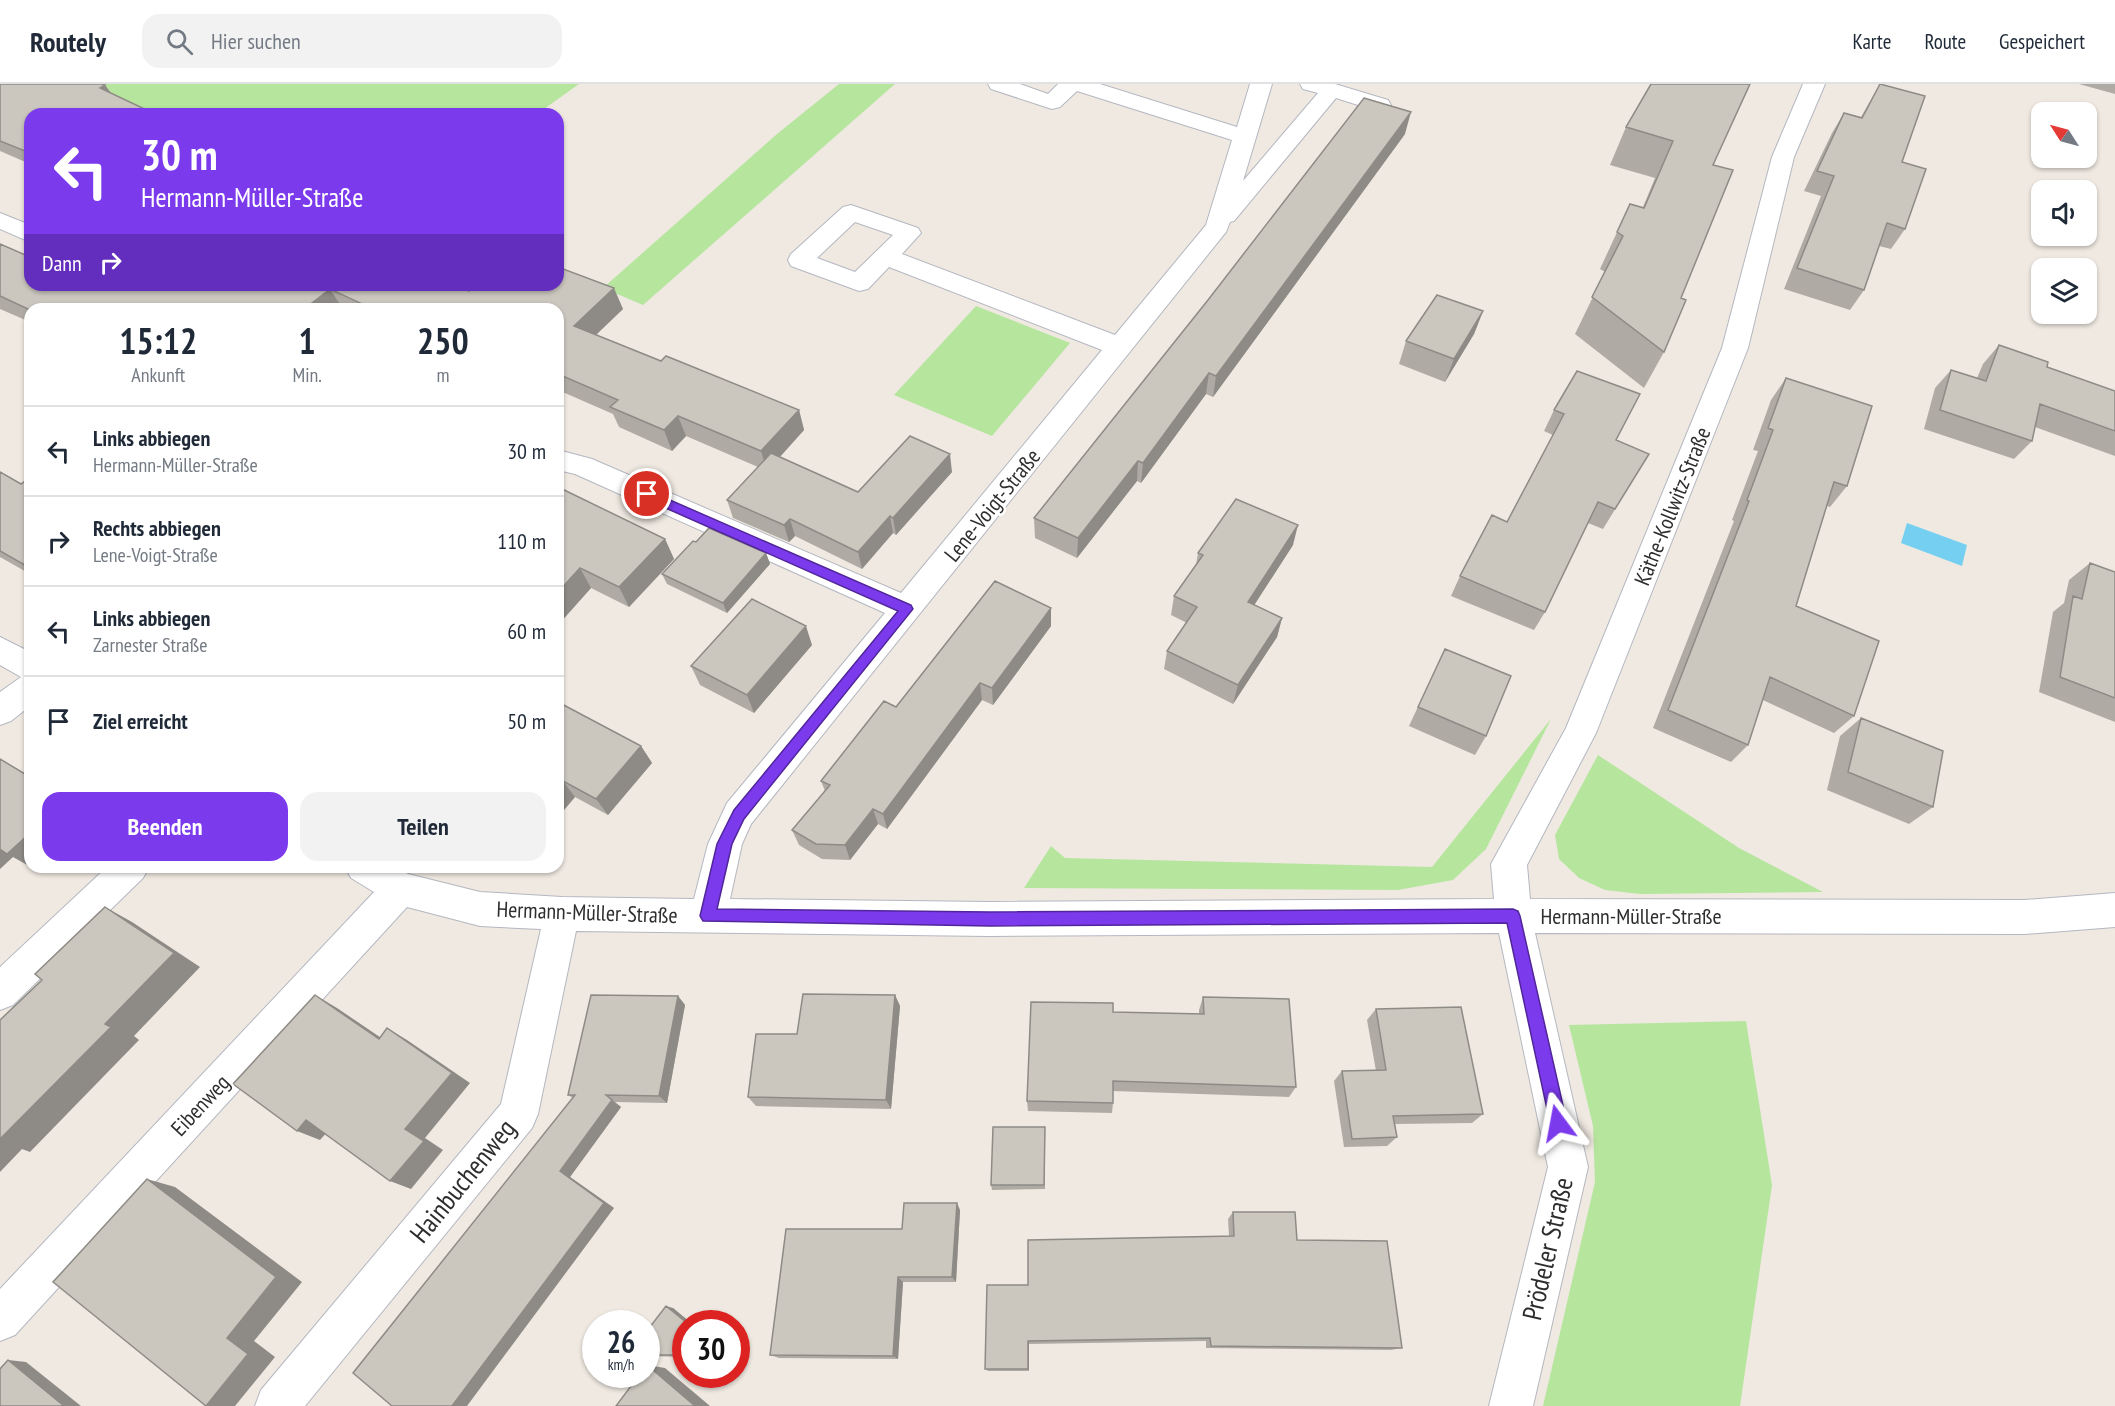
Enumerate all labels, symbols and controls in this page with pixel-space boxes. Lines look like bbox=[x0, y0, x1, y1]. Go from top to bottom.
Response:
search box bbox=[142, 14, 562, 68]
text: Routely bbox=[30, 23, 106, 60]
icon: search bbox=[163, 25, 196, 58]
text: Hier suchen bbox=[211, 27, 301, 55]
text: Karte bbox=[1853, 28, 1891, 55]
text: Route bbox=[1924, 28, 1966, 55]
text: Gespeichert bbox=[1999, 28, 2085, 55]
north arrow bbox=[2031, 102, 2097, 168]
map controls bbox=[2031, 102, 2097, 324]
text: 30 m bbox=[141, 127, 218, 182]
icon: left bbox=[42, 132, 120, 210]
text: Hermann-Müller-Straße bbox=[141, 180, 363, 214]
button: sound bbox=[2031, 180, 2097, 246]
icon: right bbox=[94, 246, 127, 279]
text: Dann bbox=[42, 249, 82, 277]
button: layers bbox=[2031, 258, 2097, 324]
text: 15:12 bbox=[119, 317, 197, 364]
text: 1 bbox=[299, 317, 316, 364]
text: 250 bbox=[417, 317, 469, 364]
text: Ankunft bbox=[131, 362, 185, 388]
text: Min. bbox=[292, 362, 322, 388]
text: m bbox=[436, 362, 449, 388]
street label: Käthe-Kollwitz-Straße bbox=[1628, 423, 1716, 589]
text: Links abbiegen bbox=[93, 424, 210, 452]
icon: left bbox=[42, 435, 75, 468]
text: 30 m bbox=[507, 437, 546, 465]
street label: Lene-Voigt-Straße bbox=[938, 443, 1046, 567]
text: Hermann-Müller-Straße bbox=[93, 452, 258, 478]
pin bbox=[621, 468, 672, 519]
icon: arrive bbox=[630, 477, 663, 510]
text: Rechts abbiegen bbox=[93, 514, 221, 542]
icon: right bbox=[42, 525, 75, 558]
text: 110 m bbox=[497, 527, 546, 555]
text: Lene-Voigt-Straße bbox=[93, 542, 218, 568]
text: Links abbiegen bbox=[93, 604, 210, 632]
icon: left bbox=[42, 615, 75, 648]
text: 60 m bbox=[507, 617, 546, 645]
text: Zarnester Straße bbox=[93, 632, 208, 658]
icon: arrive bbox=[42, 705, 75, 738]
text: Ziel erreicht bbox=[93, 707, 188, 735]
text: 50 m bbox=[507, 707, 546, 735]
button: Beenden bbox=[42, 792, 288, 861]
button: Teilen bbox=[300, 792, 546, 861]
street label: Hermann-Müller-Straße bbox=[496, 895, 678, 929]
street label: Hermann-Müller-Straße bbox=[1540, 902, 1722, 930]
street label: Eibenweg bbox=[165, 1069, 235, 1141]
position arrow bbox=[1526, 1091, 1590, 1155]
street label: Hainbuchenweg bbox=[402, 1112, 522, 1249]
street label: Prödeler Straße bbox=[1514, 1174, 1580, 1323]
speed limit sign: 30 bbox=[672, 1310, 750, 1388]
text: 26 bbox=[607, 1322, 635, 1361]
text: km/h bbox=[608, 1355, 634, 1374]

